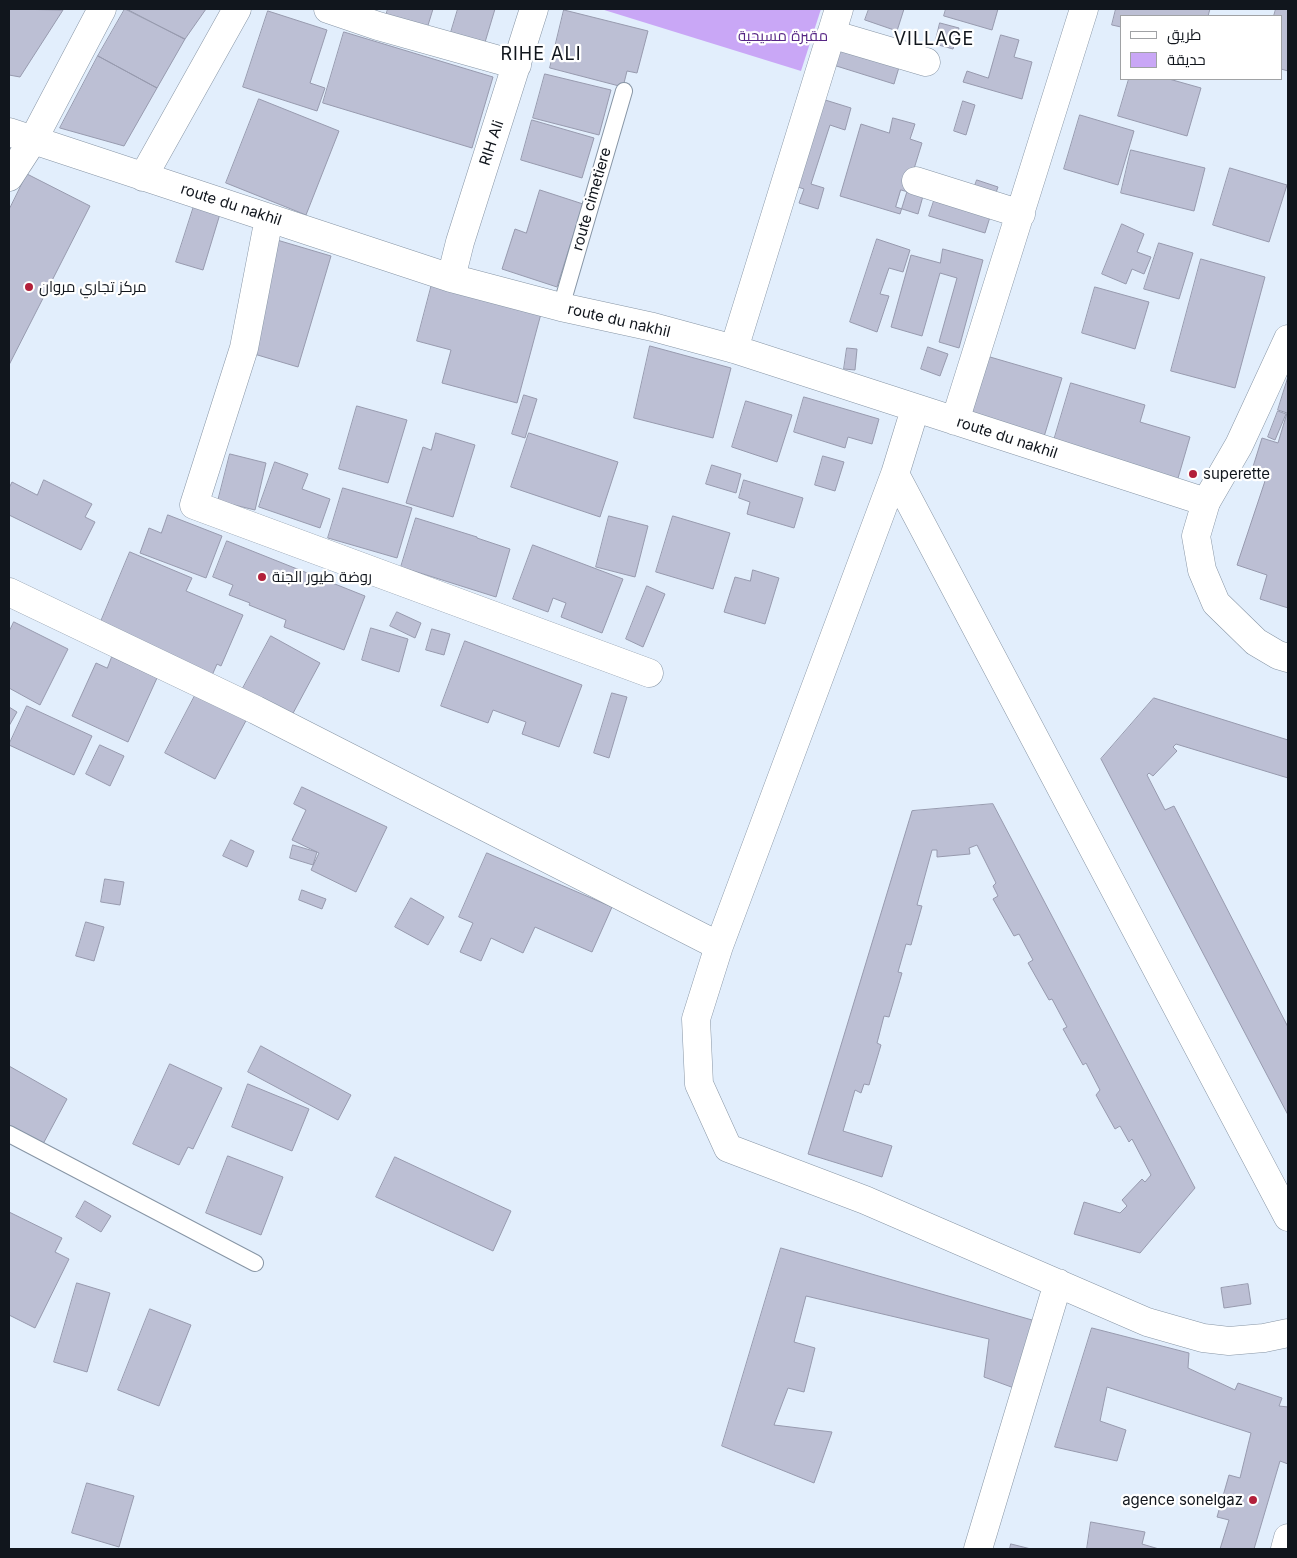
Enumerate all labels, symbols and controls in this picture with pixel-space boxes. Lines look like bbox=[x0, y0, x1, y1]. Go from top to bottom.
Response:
legend bbox=[1120, 15, 1282, 80]
text: طريق bbox=[1167, 25, 1201, 44]
park label: مقبرة مسيحية bbox=[738, 27, 828, 45]
district label: VILLAGE bbox=[893, 29, 975, 51]
district label: RIHE ALI bbox=[499, 44, 583, 66]
text: حديقة bbox=[1167, 50, 1206, 69]
street label: RIH Ali bbox=[476, 118, 508, 168]
street label: route cimetiere bbox=[569, 145, 615, 253]
street label: route du nakhil bbox=[178, 180, 284, 230]
place label: مركز تجاري مروان bbox=[39, 278, 147, 296]
marker: مركز تجاري مروان bbox=[23, 281, 35, 293]
street label: route du nakhil bbox=[566, 300, 672, 342]
street label: route du nakhil bbox=[954, 413, 1060, 463]
place label: superette bbox=[1203, 465, 1270, 483]
marker: superette bbox=[1187, 468, 1199, 480]
place label: روضة طيور الجنة bbox=[272, 568, 372, 586]
marker: روضة طيور الجنة bbox=[256, 571, 268, 583]
place label: agence sonelgaz bbox=[1122, 1491, 1243, 1509]
marker: agence sonelgaz bbox=[1247, 1494, 1259, 1506]

